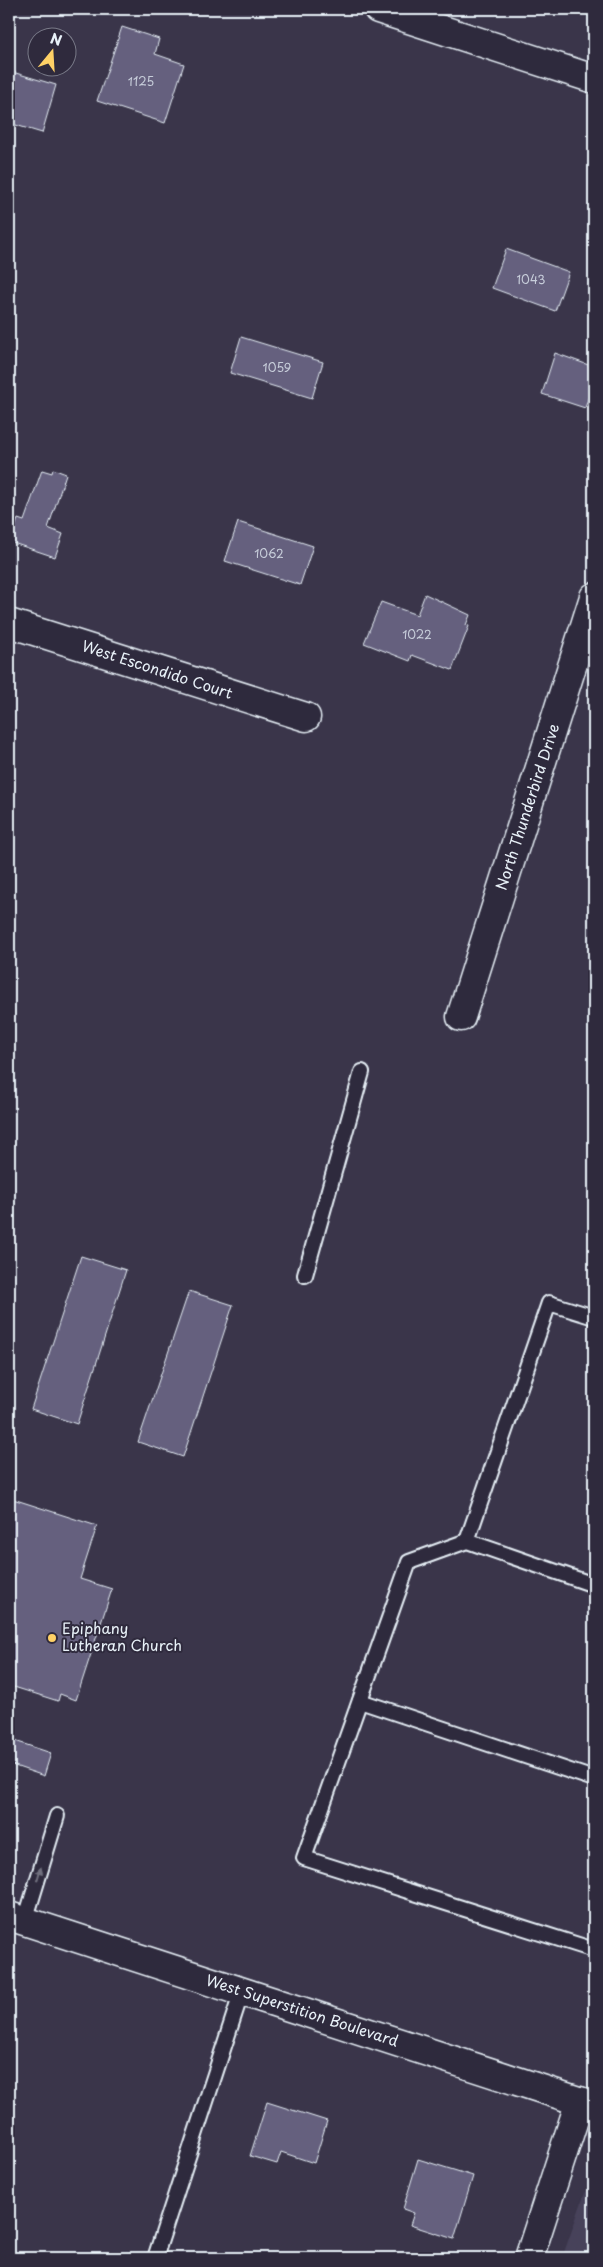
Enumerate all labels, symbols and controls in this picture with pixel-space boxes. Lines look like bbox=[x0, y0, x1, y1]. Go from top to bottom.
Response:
text: N bbox=[48, 27, 65, 51]
north arrow bbox=[28, 28, 78, 78]
house number: 1125 bbox=[128, 72, 154, 90]
house number: 1043 bbox=[517, 270, 545, 288]
house number: 1059 bbox=[263, 358, 291, 376]
house number: 1062 bbox=[254, 544, 284, 562]
house number: 1022 bbox=[402, 625, 432, 643]
street label: West Escondido Court bbox=[79, 633, 236, 704]
street label: North Thunderbird Drive bbox=[489, 720, 564, 893]
place label: Epiphany Lutheran Church bbox=[62, 1616, 182, 1656]
marker: Epiphany Lutheran Church bbox=[46, 1632, 58, 1644]
one-way arrow bbox=[35, 1866, 43, 1881]
street label: West Superstition Boulevard bbox=[203, 1968, 402, 2052]

